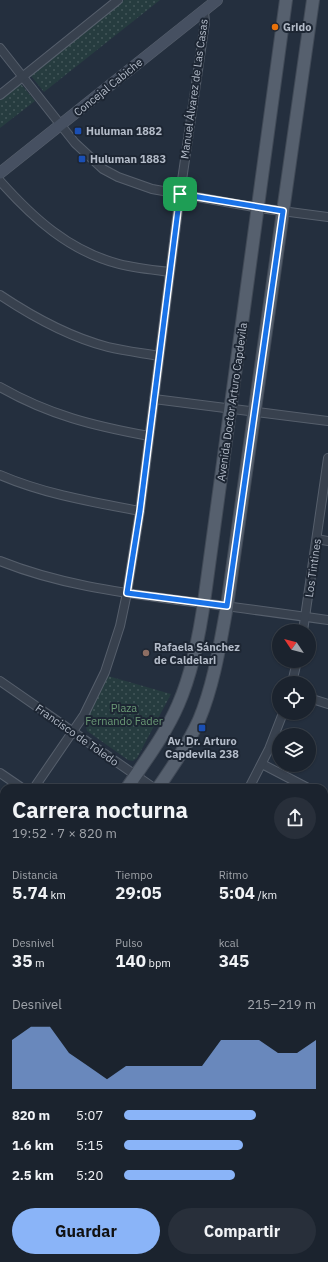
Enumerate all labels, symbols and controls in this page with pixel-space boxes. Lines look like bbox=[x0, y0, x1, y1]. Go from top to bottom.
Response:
street label: Manuel Álvarez de Las Casas bbox=[177, 18, 211, 160]
place label: Grido bbox=[283, 20, 311, 34]
marker: Grido bbox=[270, 22, 280, 32]
street label: Concejal Cabiche bbox=[71, 55, 145, 119]
place label: Huluman 1882 bbox=[86, 124, 162, 138]
marker: Huluman 1882 bbox=[73, 126, 83, 136]
place label: Huluman 1883 bbox=[90, 152, 166, 166]
marker: Huluman 1883 bbox=[77, 154, 87, 164]
pin bbox=[163, 177, 197, 211]
icon: arrive bbox=[169, 183, 191, 205]
street label: Avenida Doctor Arturo Capdevila bbox=[214, 322, 250, 482]
street label: Los Tintines bbox=[302, 538, 324, 598]
north arrow bbox=[272, 624, 316, 668]
map controls bbox=[272, 624, 316, 772]
place label: Rafaela Sánchez de Caldelari bbox=[154, 640, 240, 667]
marker: Rafaela Sánchez de Caldelari bbox=[141, 648, 151, 658]
button: locate bbox=[272, 676, 316, 720]
street label: Francisco de Toledo bbox=[33, 701, 121, 769]
park label: Plaza Fernando Fader bbox=[85, 701, 163, 728]
marker: Av. Dr. Arturo Capdevila 238 bbox=[197, 723, 207, 733]
button: layers bbox=[272, 728, 316, 772]
place label: Av. Dr. Arturo Capdevila 238 bbox=[165, 734, 239, 761]
text: Carrera nocturna bbox=[12, 795, 188, 824]
button: share bbox=[274, 797, 316, 839]
text: 19:52 · 7 × 820 m bbox=[12, 825, 117, 842]
text: Distancia bbox=[12, 868, 58, 882]
text: Tiempo bbox=[115, 868, 153, 882]
text: Ritmo bbox=[219, 868, 248, 882]
text: 5.74 bbox=[12, 882, 48, 904]
text: 29:05 bbox=[115, 882, 162, 904]
text: 5:04 bbox=[219, 882, 255, 904]
text: km bbox=[48, 888, 66, 902]
text: /km bbox=[255, 888, 277, 902]
text: Desnivel bbox=[12, 936, 54, 950]
text: Pulso bbox=[115, 936, 143, 950]
text: kcal bbox=[219, 936, 239, 950]
text: 35 bbox=[12, 950, 32, 972]
text: 140 bbox=[115, 950, 146, 972]
text: 345 bbox=[219, 950, 249, 972]
text: m bbox=[32, 956, 45, 970]
text: bpm bbox=[146, 956, 171, 970]
text: Desnivel bbox=[12, 996, 62, 1013]
text: 215–219 m bbox=[247, 996, 316, 1013]
text: 820 m bbox=[12, 1107, 50, 1124]
text: 5:07 bbox=[76, 1107, 103, 1124]
text: 1.6 km bbox=[12, 1137, 54, 1154]
text: 5:15 bbox=[76, 1137, 103, 1154]
text: 2.5 km bbox=[12, 1167, 54, 1184]
text: 5:20 bbox=[76, 1167, 103, 1184]
button: Guardar bbox=[12, 1208, 160, 1254]
button: Compartir bbox=[168, 1208, 316, 1254]

